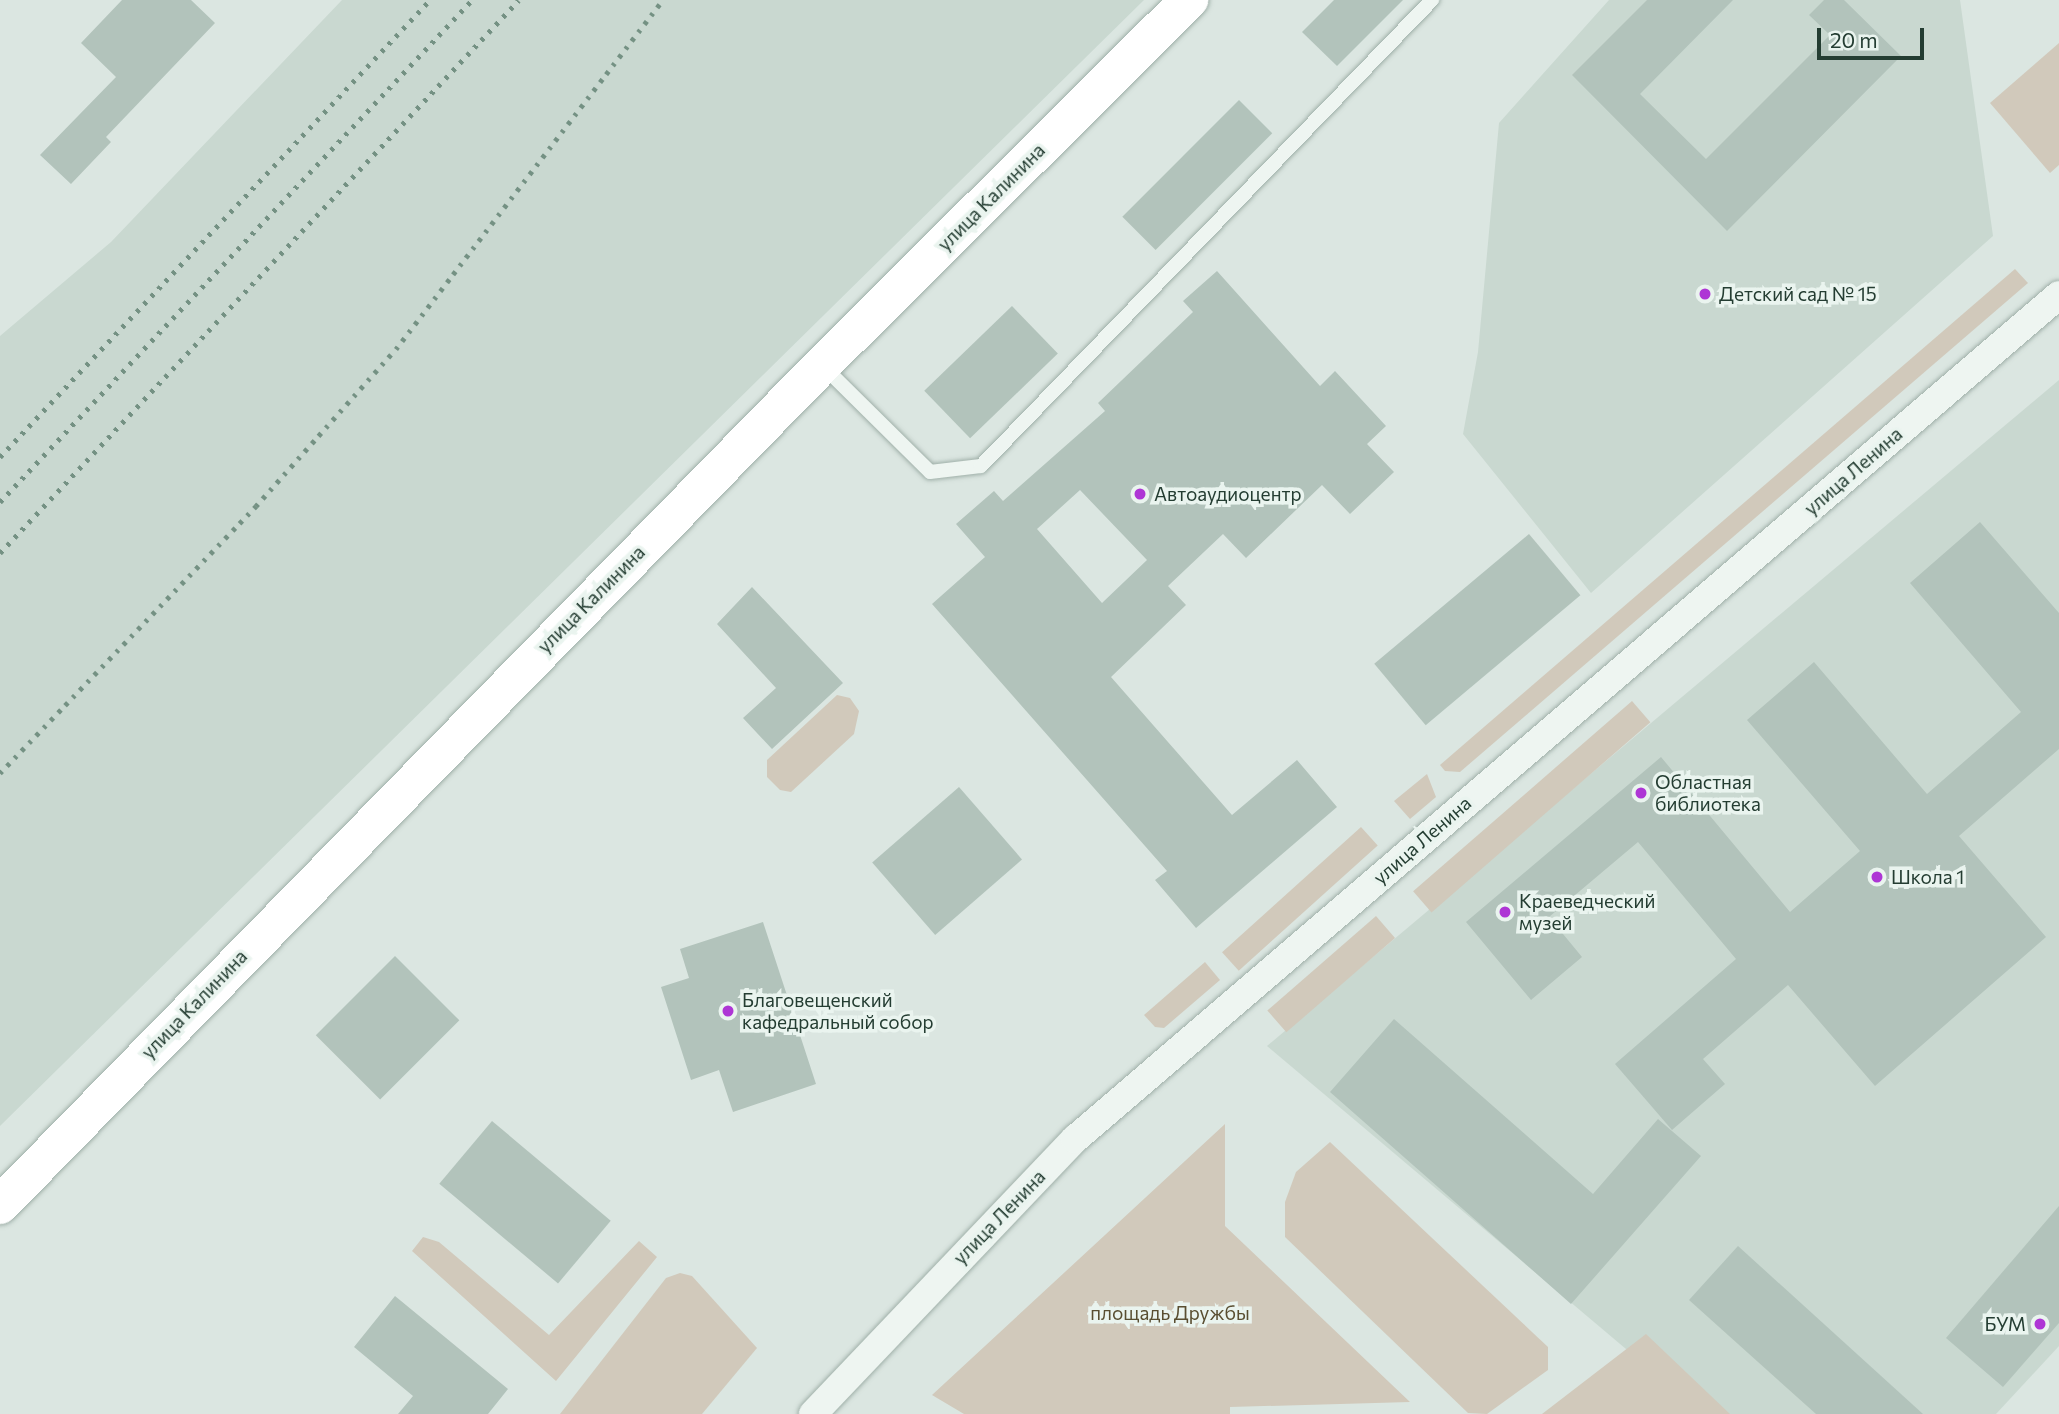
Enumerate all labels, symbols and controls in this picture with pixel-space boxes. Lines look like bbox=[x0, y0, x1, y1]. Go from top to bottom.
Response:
scale bar bbox=[1821, 14, 1928, 58]
text: 20 m bbox=[1830, 27, 1878, 52]
street label: улица Калинина bbox=[933, 139, 1049, 255]
place label: Детский сад № 15 bbox=[1719, 283, 1877, 305]
marker: Детский сад № 15 bbox=[1697, 286, 1713, 302]
street label: улица Ленина bbox=[1799, 422, 1907, 520]
place label: Автоаудиоцентр bbox=[1154, 483, 1301, 505]
marker: Автоаудиоцентр bbox=[1132, 486, 1148, 502]
street label: улица Калинина bbox=[533, 541, 649, 657]
place label: Областная библиотека bbox=[1655, 771, 1761, 815]
marker: Областная библиотека bbox=[1633, 785, 1649, 801]
street label: улица Ленина bbox=[1368, 791, 1476, 889]
place label: Школа 1 bbox=[1891, 866, 1964, 888]
marker: Школа 1 bbox=[1869, 869, 1885, 885]
place label: Краеведческий музей bbox=[1519, 890, 1655, 934]
marker: Краеведческий музей bbox=[1497, 904, 1513, 920]
street label: улица Калинина bbox=[136, 945, 252, 1063]
place label: Благовещенский кафедральный собор bbox=[742, 989, 934, 1033]
marker: Благовещенский кафедральный собор bbox=[720, 1003, 736, 1019]
street label: улица Ленина bbox=[948, 1165, 1050, 1269]
park label: площадь Дружбы bbox=[1090, 1302, 1250, 1324]
place label: БУМ bbox=[1985, 1313, 2026, 1335]
marker: БУМ bbox=[2032, 1316, 2048, 1332]

